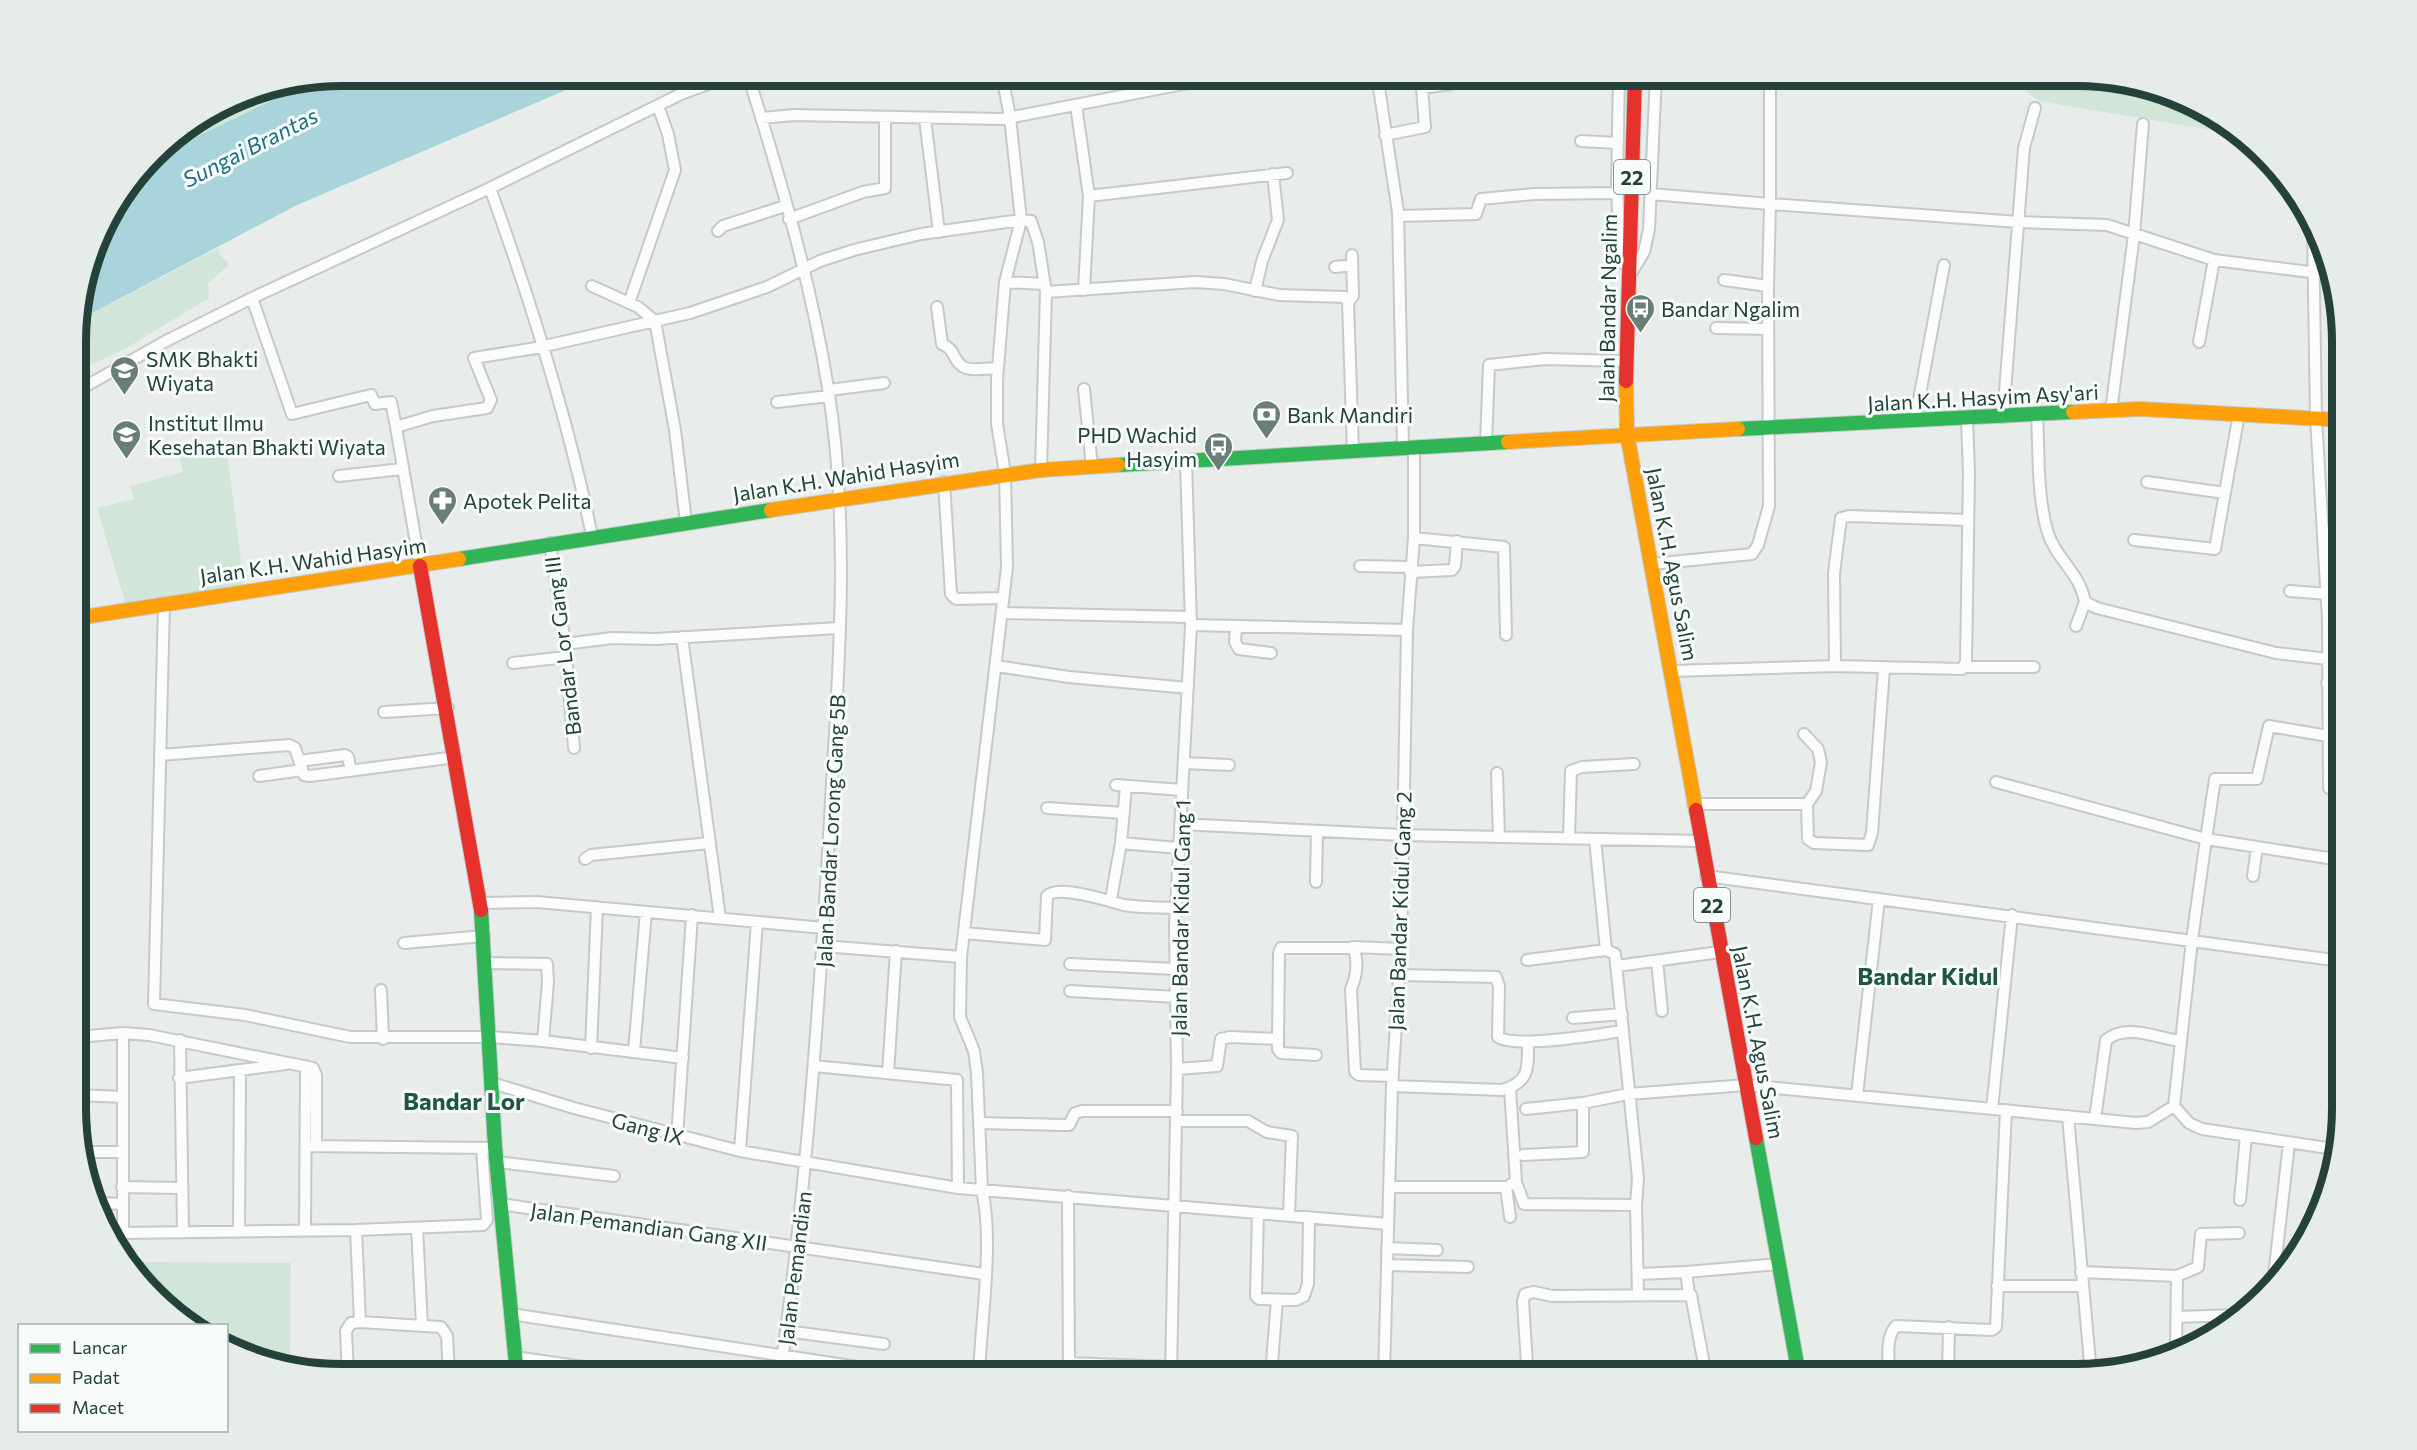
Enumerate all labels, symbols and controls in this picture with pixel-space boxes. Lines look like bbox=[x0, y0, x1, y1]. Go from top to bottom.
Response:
water label: Sungai Brantas bbox=[178, 101, 322, 193]
road number: 22 bbox=[1614, 160, 1650, 194]
street label: Jalan Bandar Ngalim bbox=[1593, 213, 1621, 403]
bus stop icon: Bandar Ngalim bbox=[1624, 292, 1656, 334]
place label: Bandar Ngalim bbox=[1661, 296, 1800, 321]
place label: SMK Bhakti Wiyata bbox=[146, 346, 259, 395]
school or university icon: SMK Bhakti Wiyata bbox=[109, 354, 141, 396]
street label: Jalan K.H. Hasyim Asy'ari bbox=[1867, 378, 2099, 416]
bank icon: Bank Mandiri bbox=[1250, 398, 1282, 440]
place label: Bank Mandiri bbox=[1287, 402, 1413, 427]
place label: Institut Ilmu Kesehatan Bhakti Wiyata bbox=[148, 410, 386, 459]
school or university icon: Institut Ilmu Kesehatan Bhakti Wiyata bbox=[111, 418, 143, 460]
place label: PHD Wachid Hasyim bbox=[1077, 422, 1197, 471]
bus stop icon: PHD Wachid Hasyim bbox=[1202, 430, 1234, 472]
street label: Jalan K.H. Wahid Hasyim bbox=[731, 446, 961, 506]
street label: Jalan K.H. Agus Salim bbox=[1642, 465, 1704, 663]
pharmacy icon: Apotek Pelita bbox=[426, 484, 458, 526]
place label: Apotek Pelita bbox=[463, 488, 591, 513]
street label: Jalan K.H. Wahid Hasyim bbox=[198, 532, 428, 588]
street label: Bandar Lor Gang III bbox=[539, 555, 585, 737]
street label: Jalan Bandar Lorong Gang 5B bbox=[810, 694, 850, 968]
street label: Jalan Bandar Kidul Gang 2 bbox=[1382, 791, 1416, 1031]
street label: Jalan Bandar Kidul Gang 1 bbox=[1165, 799, 1195, 1037]
road number: 22 bbox=[1694, 888, 1730, 922]
street label: Jalan K.H. Agus Salim bbox=[1728, 943, 1790, 1141]
district label: Bandar Kidul bbox=[1857, 961, 1999, 990]
district label: Bandar Lor bbox=[403, 1086, 525, 1115]
street label: Gang IX bbox=[609, 1106, 687, 1150]
street label: Jalan Pemandian bbox=[772, 1189, 816, 1347]
street label: Jalan Pemandian Gang XII bbox=[529, 1197, 769, 1255]
legend bbox=[18, 1324, 228, 1432]
text: Lancar bbox=[72, 1336, 128, 1358]
text: Padat bbox=[72, 1366, 120, 1388]
text: Macet bbox=[72, 1396, 124, 1418]

